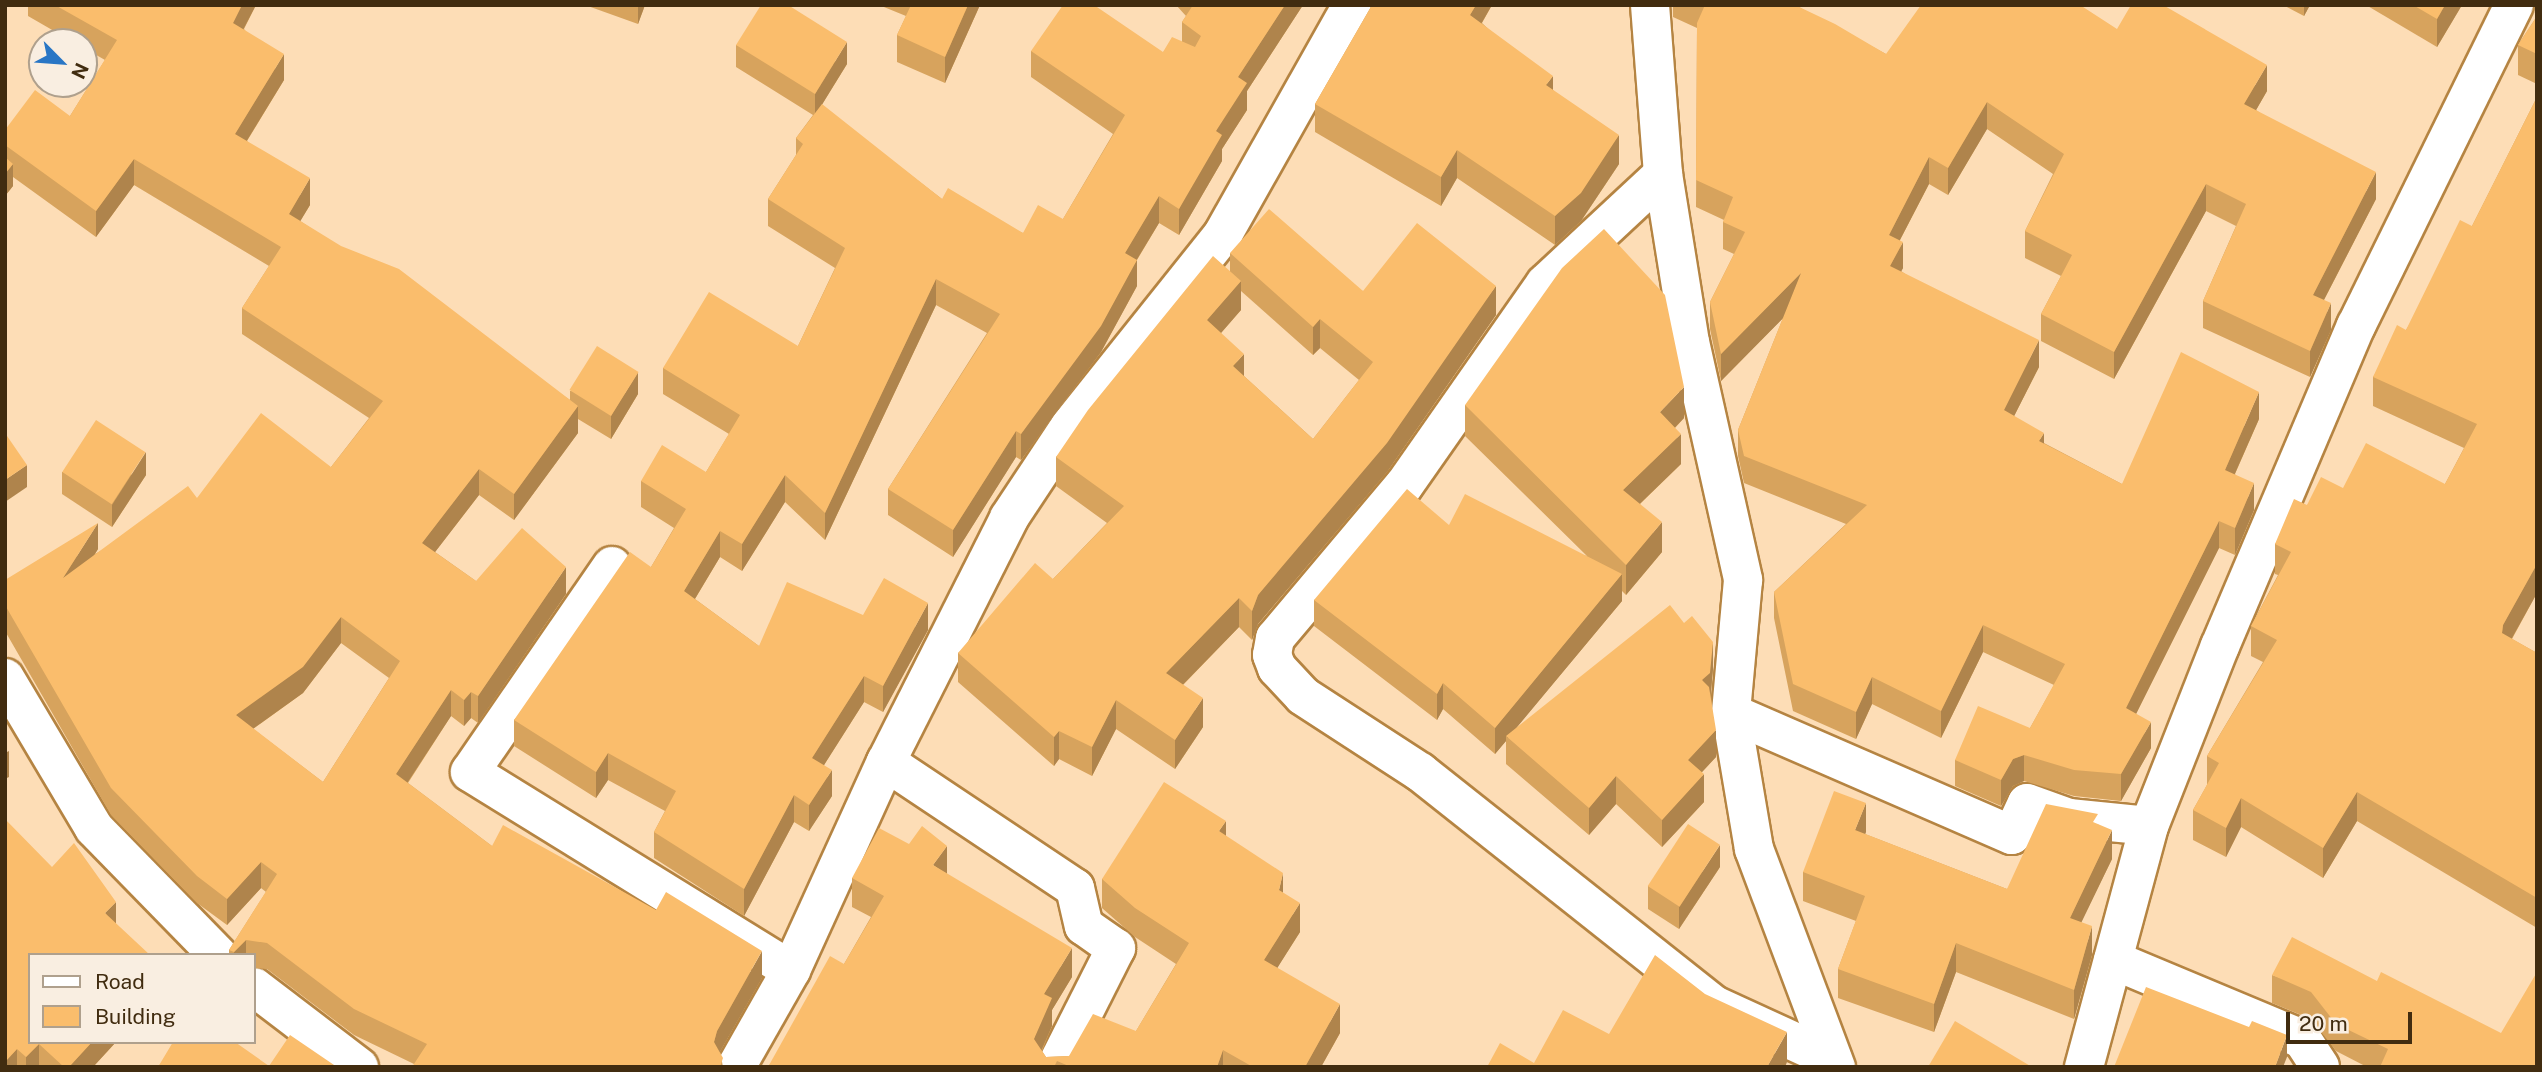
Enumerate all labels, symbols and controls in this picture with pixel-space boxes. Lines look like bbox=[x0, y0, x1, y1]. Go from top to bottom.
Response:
north arrow bbox=[28, 28, 98, 98]
text: N bbox=[67, 60, 93, 82]
legend bbox=[28, 953, 256, 1044]
text: Road bbox=[95, 969, 145, 994]
scale bar bbox=[2290, 998, 2416, 1042]
text: Building bbox=[95, 1004, 176, 1029]
text: 20 m bbox=[2299, 1011, 2348, 1036]

